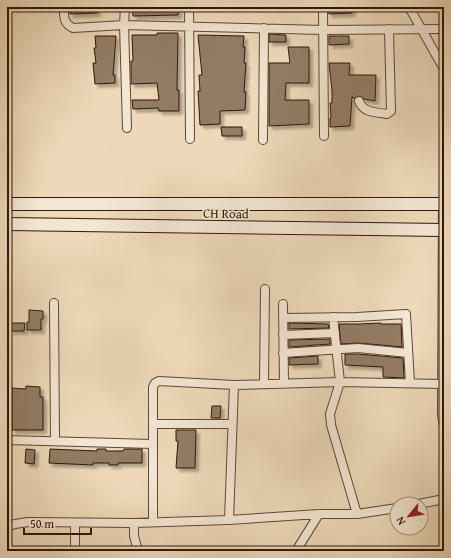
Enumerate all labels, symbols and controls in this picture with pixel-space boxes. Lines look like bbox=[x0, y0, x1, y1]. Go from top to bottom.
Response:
street label: CH Road bbox=[203, 204, 249, 223]
north arrow bbox=[389, 496, 429, 536]
scale bar bbox=[24, 510, 91, 536]
text: N bbox=[391, 513, 409, 528]
text: 50 m bbox=[30, 515, 54, 532]

